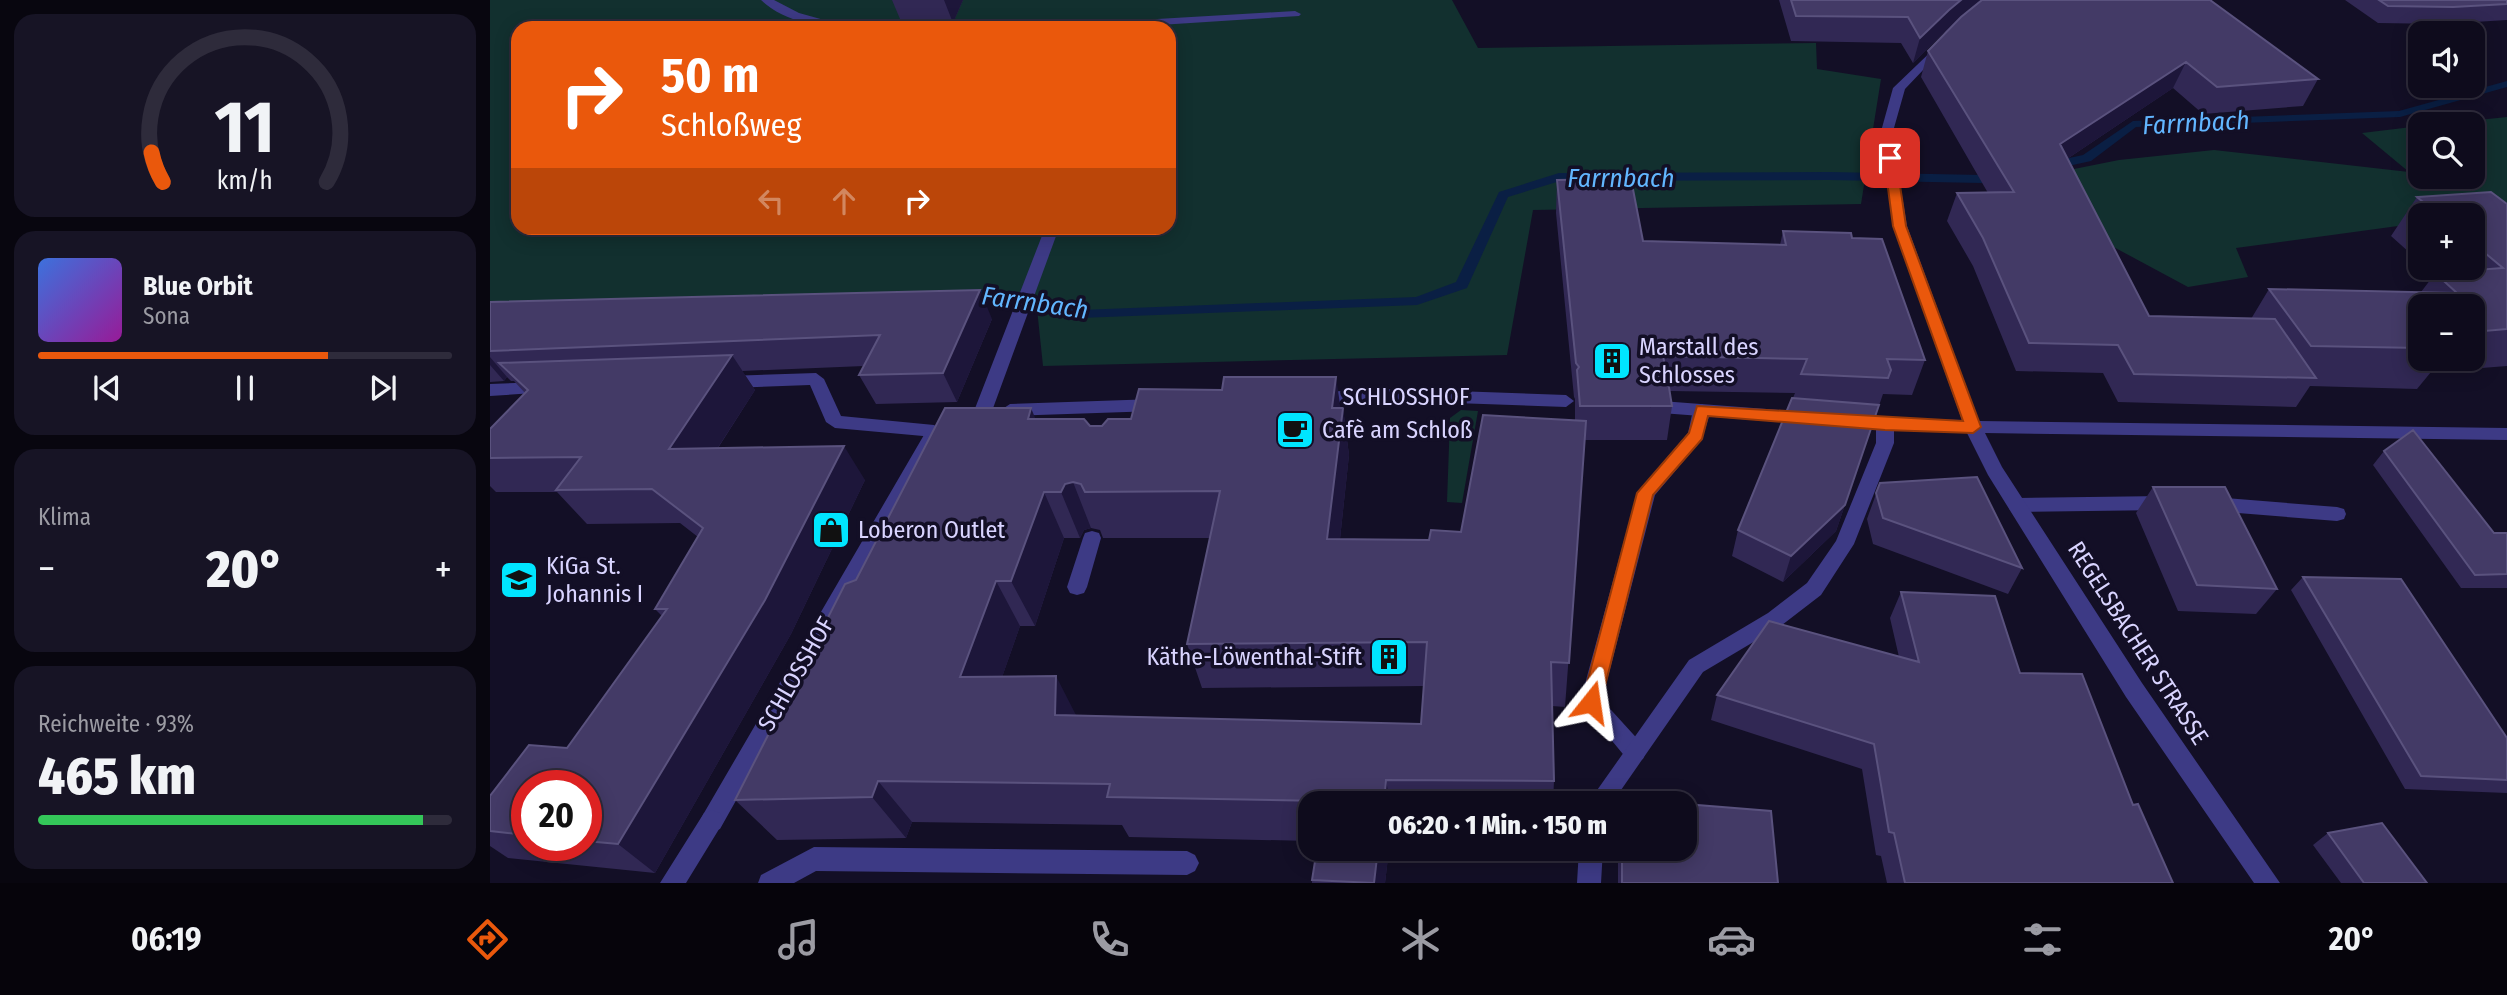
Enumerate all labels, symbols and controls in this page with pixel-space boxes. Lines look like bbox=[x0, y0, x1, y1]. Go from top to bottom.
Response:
map controls bbox=[2408, 21, 2485, 371]
button: sound bbox=[2408, 21, 2485, 98]
text: 50 m bbox=[661, 46, 759, 105]
icon: right bbox=[546, 49, 637, 140]
text: 11 bbox=[215, 84, 275, 171]
water label: Farrnbach bbox=[2142, 105, 2250, 141]
text: Schloßweg bbox=[661, 106, 801, 144]
button: search bbox=[2408, 112, 2485, 189]
pin bbox=[1860, 128, 1920, 188]
icon: arrive bbox=[1871, 139, 1909, 177]
water label: Farrnbach bbox=[1567, 163, 1675, 194]
text: km/h bbox=[217, 165, 273, 195]
icon: left bbox=[752, 182, 790, 220]
icon: ahead bbox=[825, 182, 863, 220]
icon: right bbox=[898, 182, 936, 220]
button: + bbox=[2408, 203, 2485, 280]
text: Blue Orbit bbox=[143, 271, 253, 302]
water label: Farrnbach bbox=[980, 280, 1090, 326]
button: − bbox=[2408, 294, 2485, 371]
text: Sona bbox=[143, 302, 190, 330]
place label: Marstall des Schlosses bbox=[1639, 333, 1759, 389]
building icon: Marstall des Schlosses bbox=[1591, 340, 1633, 382]
icon: previous bbox=[88, 369, 126, 407]
icon: pause bbox=[226, 369, 264, 407]
icon: next bbox=[364, 369, 402, 407]
street label: SCHLOSSHOF bbox=[1343, 383, 1470, 411]
cafe icon: Cafè am Schloß bbox=[1274, 409, 1316, 451]
place label: Cafè am Schloß bbox=[1322, 416, 1473, 444]
text: Klima bbox=[38, 503, 91, 531]
shop icon: Loberon Outlet bbox=[810, 509, 852, 551]
place label: Loberon Outlet bbox=[858, 516, 1005, 544]
street label: REGELSBACHER STRASSE bbox=[2062, 536, 2214, 750]
text: 20° bbox=[206, 538, 284, 601]
text: − bbox=[38, 546, 55, 592]
text: + bbox=[435, 546, 452, 592]
place label: KiGa St. Johannis I bbox=[546, 552, 643, 608]
school or university icon: KiGa St. Johannis I bbox=[498, 559, 540, 601]
street label: SCHLOSSHOF bbox=[752, 612, 840, 736]
building icon: Käthe-Löwenthal-Stift bbox=[1368, 636, 1410, 678]
place label: Käthe-Löwenthal-Stift bbox=[1147, 643, 1362, 671]
position arrow bbox=[1554, 665, 1628, 739]
text: Reichweite · 93% bbox=[38, 710, 194, 738]
text: 465 km bbox=[38, 745, 196, 808]
speed limit sign: 20 bbox=[511, 770, 602, 861]
text: 06:20 · 1 Min. · 150 m bbox=[1388, 810, 1607, 841]
icon: directions bbox=[463, 915, 512, 964]
icon: music bbox=[774, 915, 823, 964]
icon: phone bbox=[1085, 915, 1134, 964]
icon: climate bbox=[1396, 915, 1445, 964]
icon: car bbox=[1707, 915, 1756, 964]
icon: filters bbox=[2018, 915, 2067, 964]
text: 06:19 bbox=[131, 920, 201, 958]
text: 20° bbox=[2329, 920, 2376, 958]

